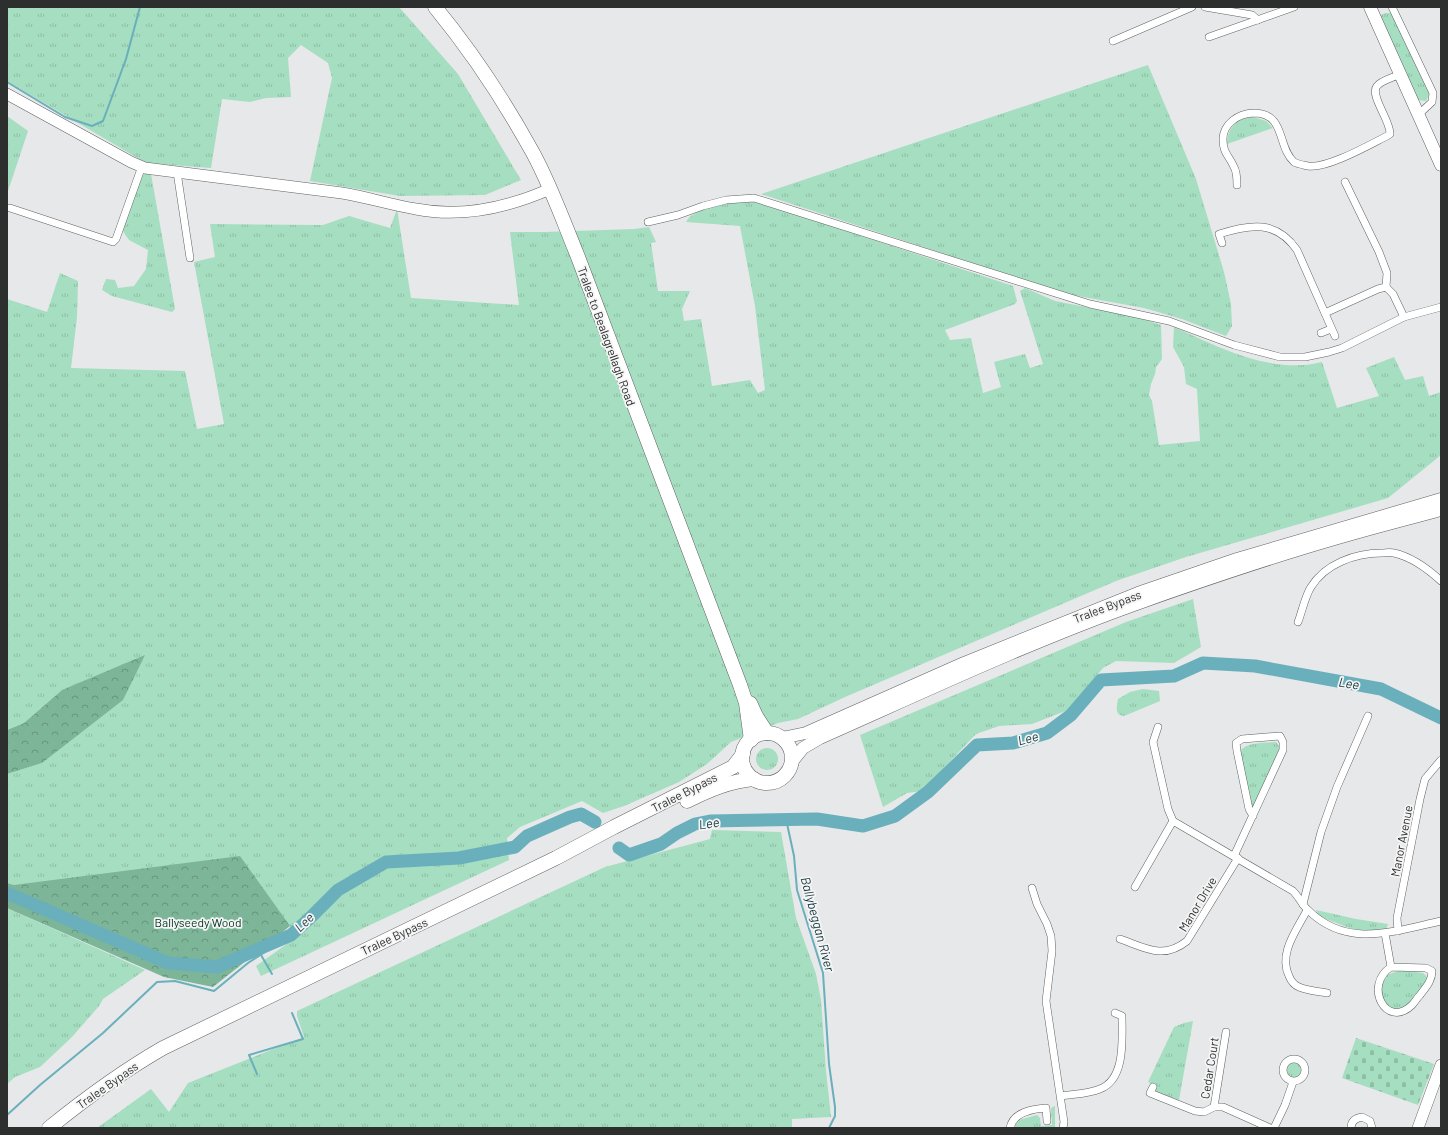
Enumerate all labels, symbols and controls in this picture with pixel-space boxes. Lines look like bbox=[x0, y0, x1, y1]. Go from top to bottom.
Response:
street label: Tralee to Bealagrellagh Road bbox=[575, 264, 639, 408]
street label: Tralee Bypass bbox=[1071, 587, 1143, 625]
water label: Lee bbox=[1337, 673, 1361, 693]
water label: Lee bbox=[1016, 728, 1040, 748]
street label: Tralee Bypass bbox=[649, 769, 719, 815]
street label: Manor Avenue bbox=[1387, 804, 1415, 878]
water label: Lee bbox=[698, 814, 721, 832]
street label: Manor Drive bbox=[1175, 874, 1219, 934]
water label: Ballybeggan River bbox=[798, 875, 838, 974]
water label: Lee bbox=[291, 909, 317, 935]
street label: Tralee Bypass bbox=[359, 914, 430, 957]
park label: Ballyseedy Wood bbox=[155, 915, 241, 929]
street label: Cedar Court bbox=[1197, 1036, 1221, 1100]
street label: Tralee Bypass bbox=[74, 1059, 141, 1111]

